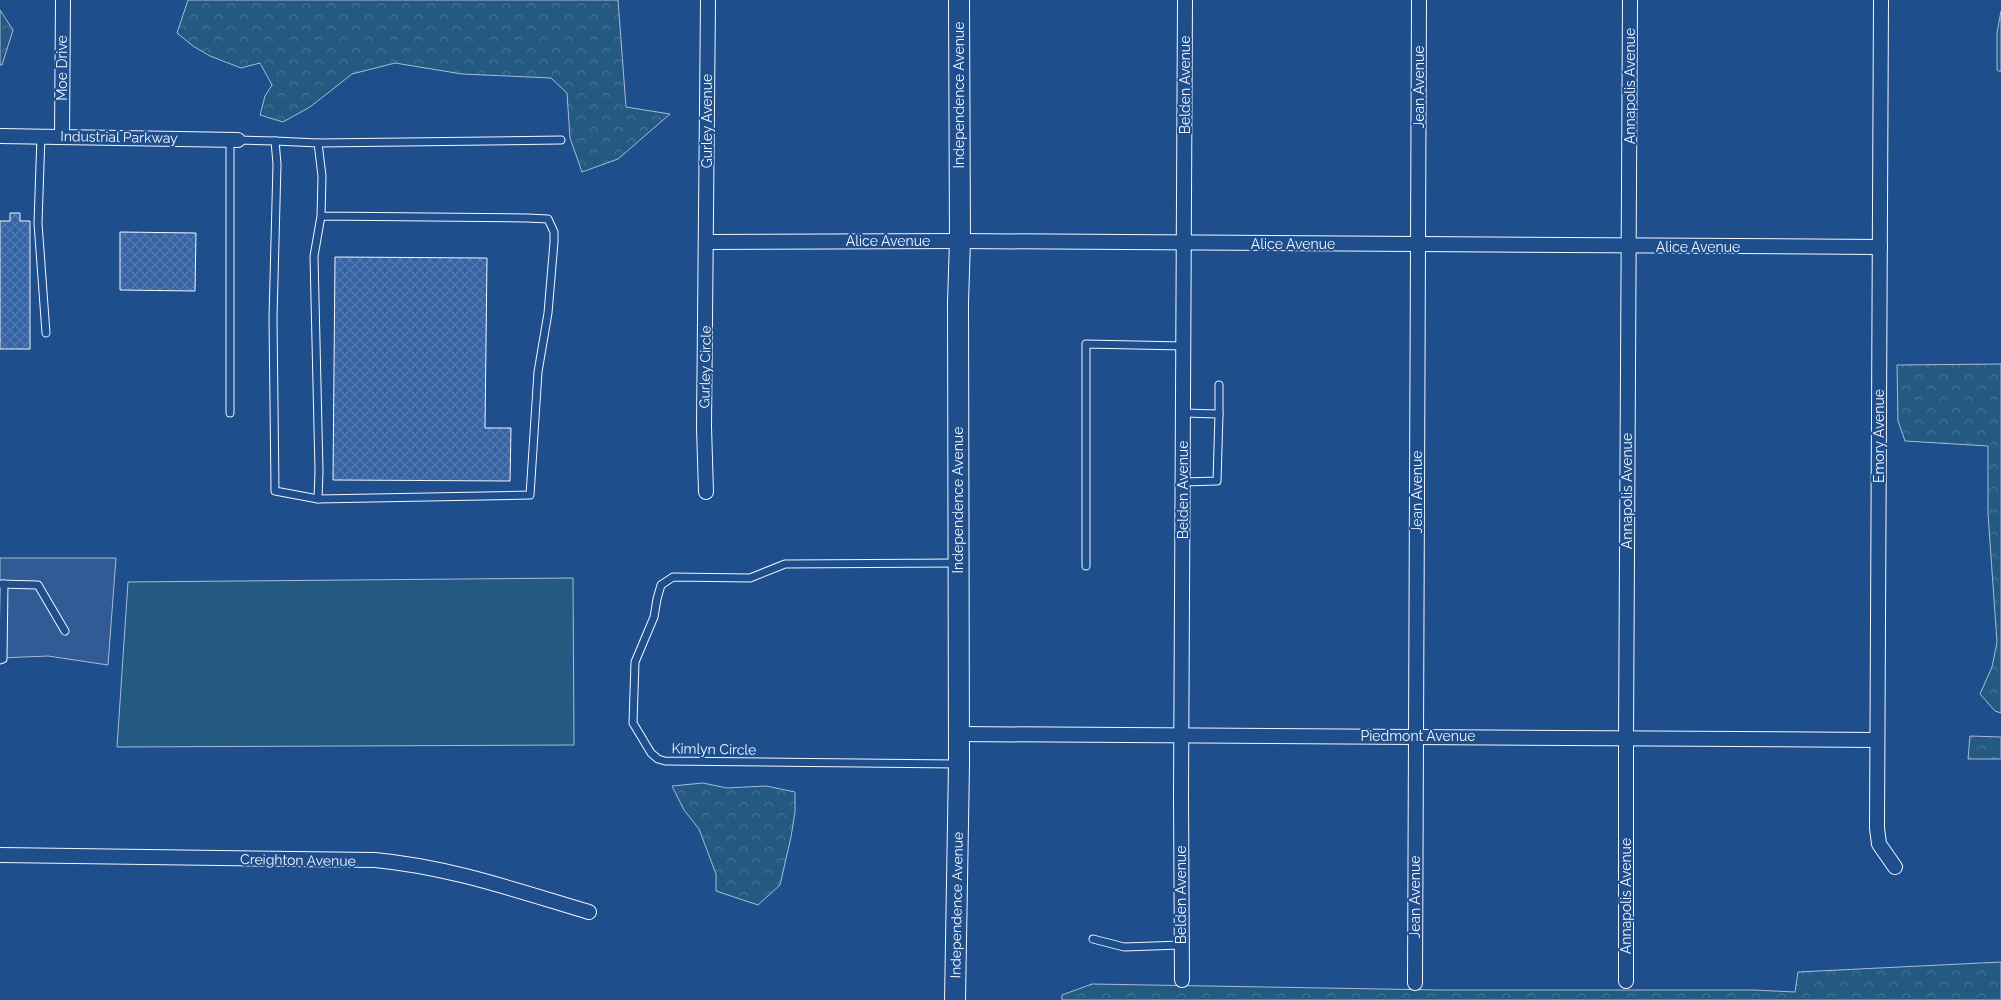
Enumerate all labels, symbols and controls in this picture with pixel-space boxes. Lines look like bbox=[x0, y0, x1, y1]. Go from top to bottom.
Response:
street label: Independence Avenue bbox=[951, 22, 967, 168]
street label: Annapolis Avenue bbox=[1622, 28, 1638, 144]
street label: Moe Drive bbox=[54, 35, 70, 101]
street label: Belden Avenue bbox=[1177, 36, 1193, 134]
street label: Jean Avenue bbox=[1411, 46, 1427, 128]
street label: Gurley Avenue bbox=[699, 74, 715, 168]
street label: Industrial Parkway bbox=[60, 128, 178, 146]
street label: Alice Avenue bbox=[846, 233, 930, 249]
street label: Alice Avenue bbox=[1251, 236, 1335, 252]
street label: Alice Avenue bbox=[1656, 239, 1740, 255]
street label: Gurley Circle bbox=[696, 325, 714, 409]
street label: Emory Avenue bbox=[1871, 389, 1887, 483]
street label: Independence Avenue bbox=[950, 427, 966, 573]
street label: Annapolis Avenue bbox=[1619, 433, 1635, 549]
street label: Belden Avenue bbox=[1175, 441, 1191, 539]
street label: Jean Avenue bbox=[1409, 451, 1425, 533]
street label: Piedmont Avenue bbox=[1361, 728, 1475, 744]
street label: Kimlyn Circle bbox=[671, 740, 757, 758]
street label: Independence Avenue bbox=[947, 831, 966, 979]
street label: Annapolis Avenue bbox=[1618, 838, 1634, 954]
street label: Belden Avenue bbox=[1173, 846, 1189, 944]
street label: Creighton Avenue bbox=[240, 851, 356, 869]
street label: Jean Avenue bbox=[1407, 856, 1423, 938]

